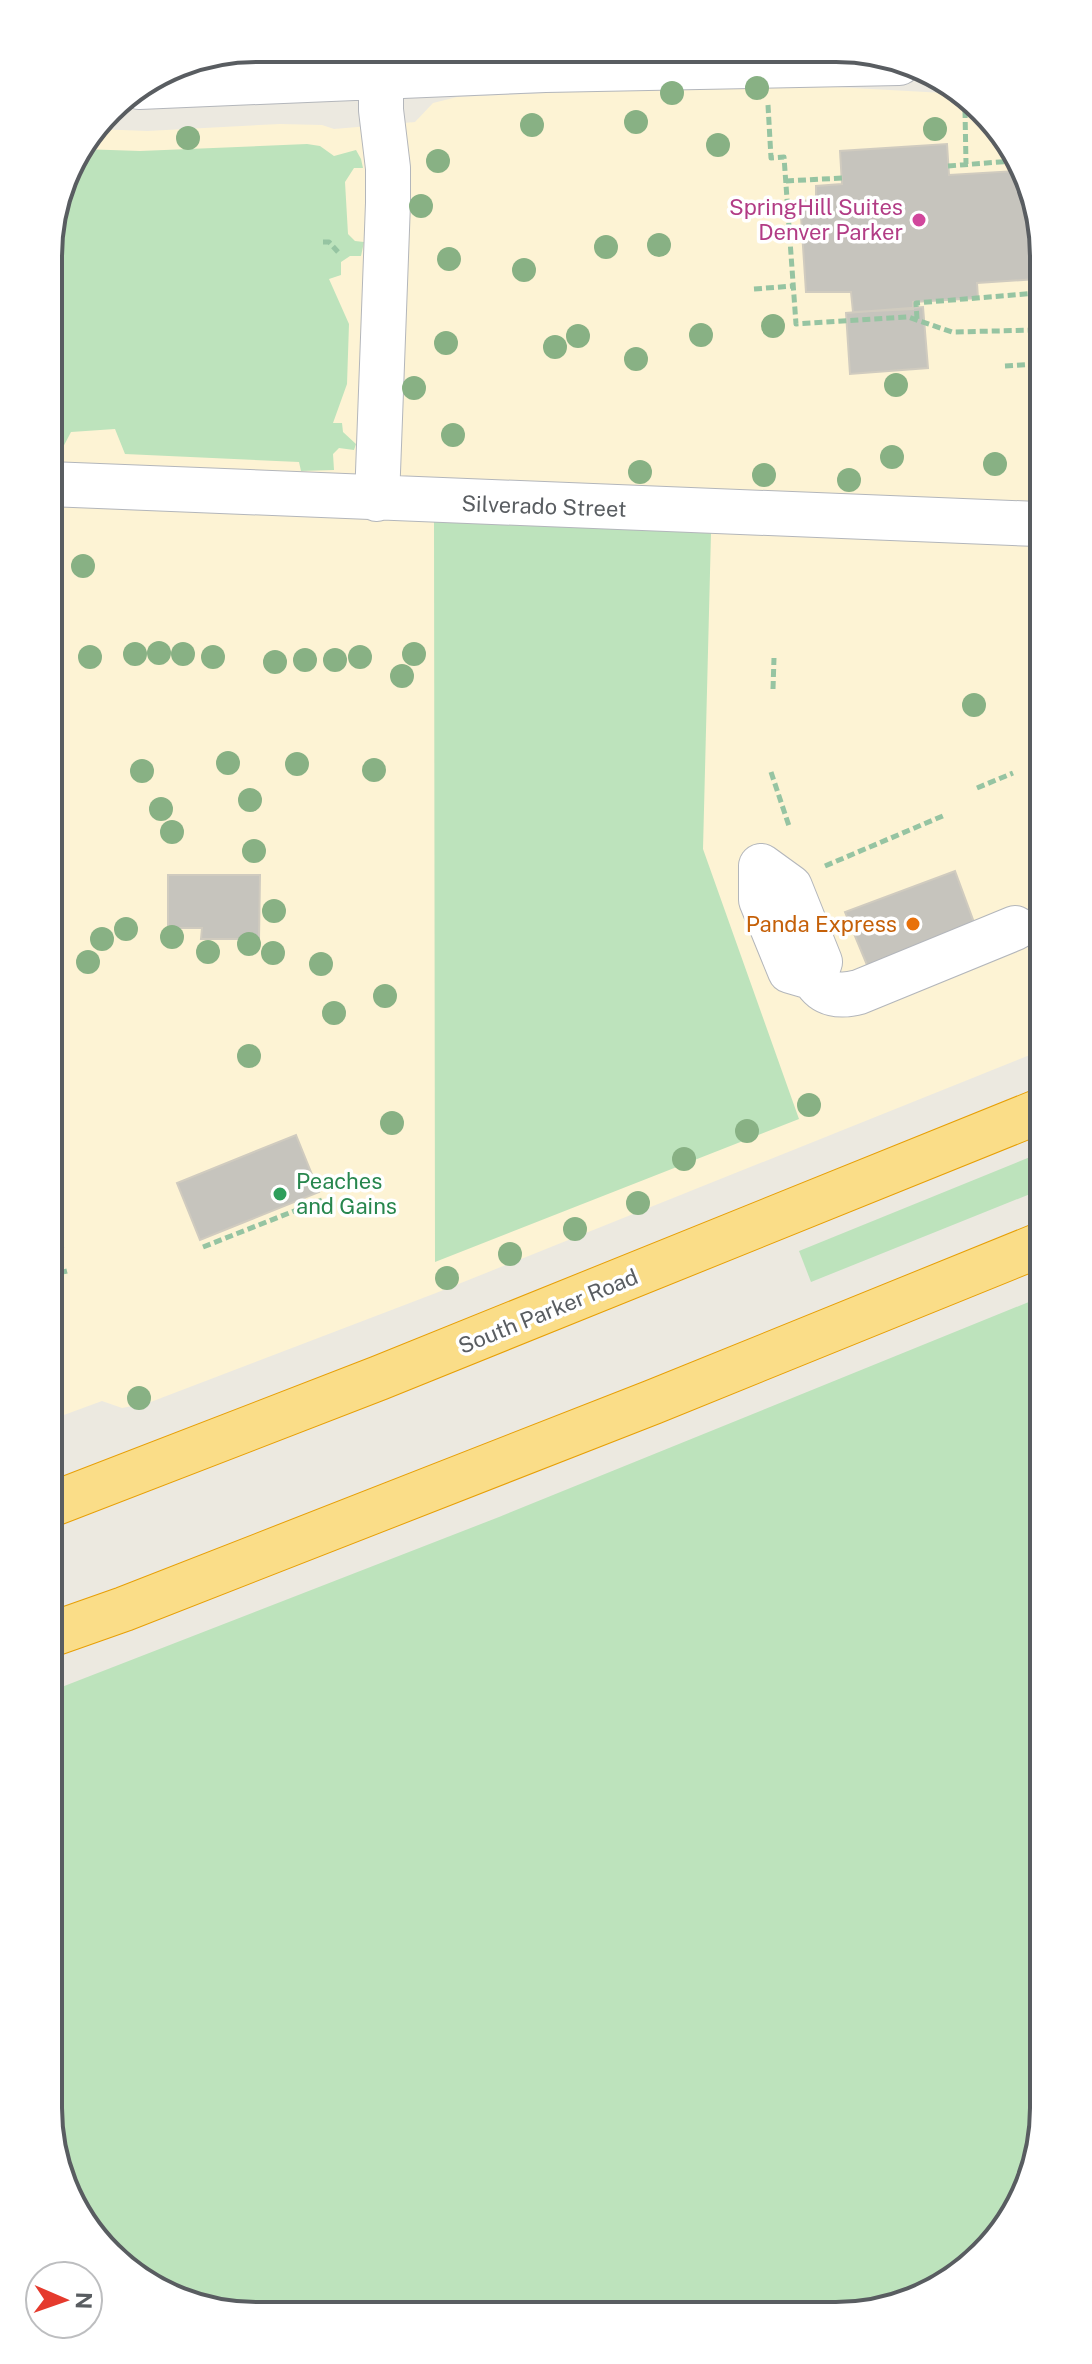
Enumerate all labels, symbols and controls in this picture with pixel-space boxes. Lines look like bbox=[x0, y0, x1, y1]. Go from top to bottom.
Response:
place label: SpringHill Suites Denver Parker bbox=[729, 194, 903, 245]
marker: SpringHill Suites Denver Parker bbox=[910, 211, 928, 229]
street label: Silverado Street bbox=[461, 490, 627, 522]
place label: Panda Express bbox=[746, 911, 897, 937]
marker: Panda Express bbox=[904, 915, 922, 933]
place label: Peaches and Gains bbox=[296, 1168, 397, 1219]
marker: Peaches and Gains bbox=[271, 1185, 289, 1203]
street label: South Parker Road bbox=[454, 1263, 642, 1359]
north arrow bbox=[24, 2260, 104, 2340]
text: N bbox=[71, 2292, 97, 2310]

